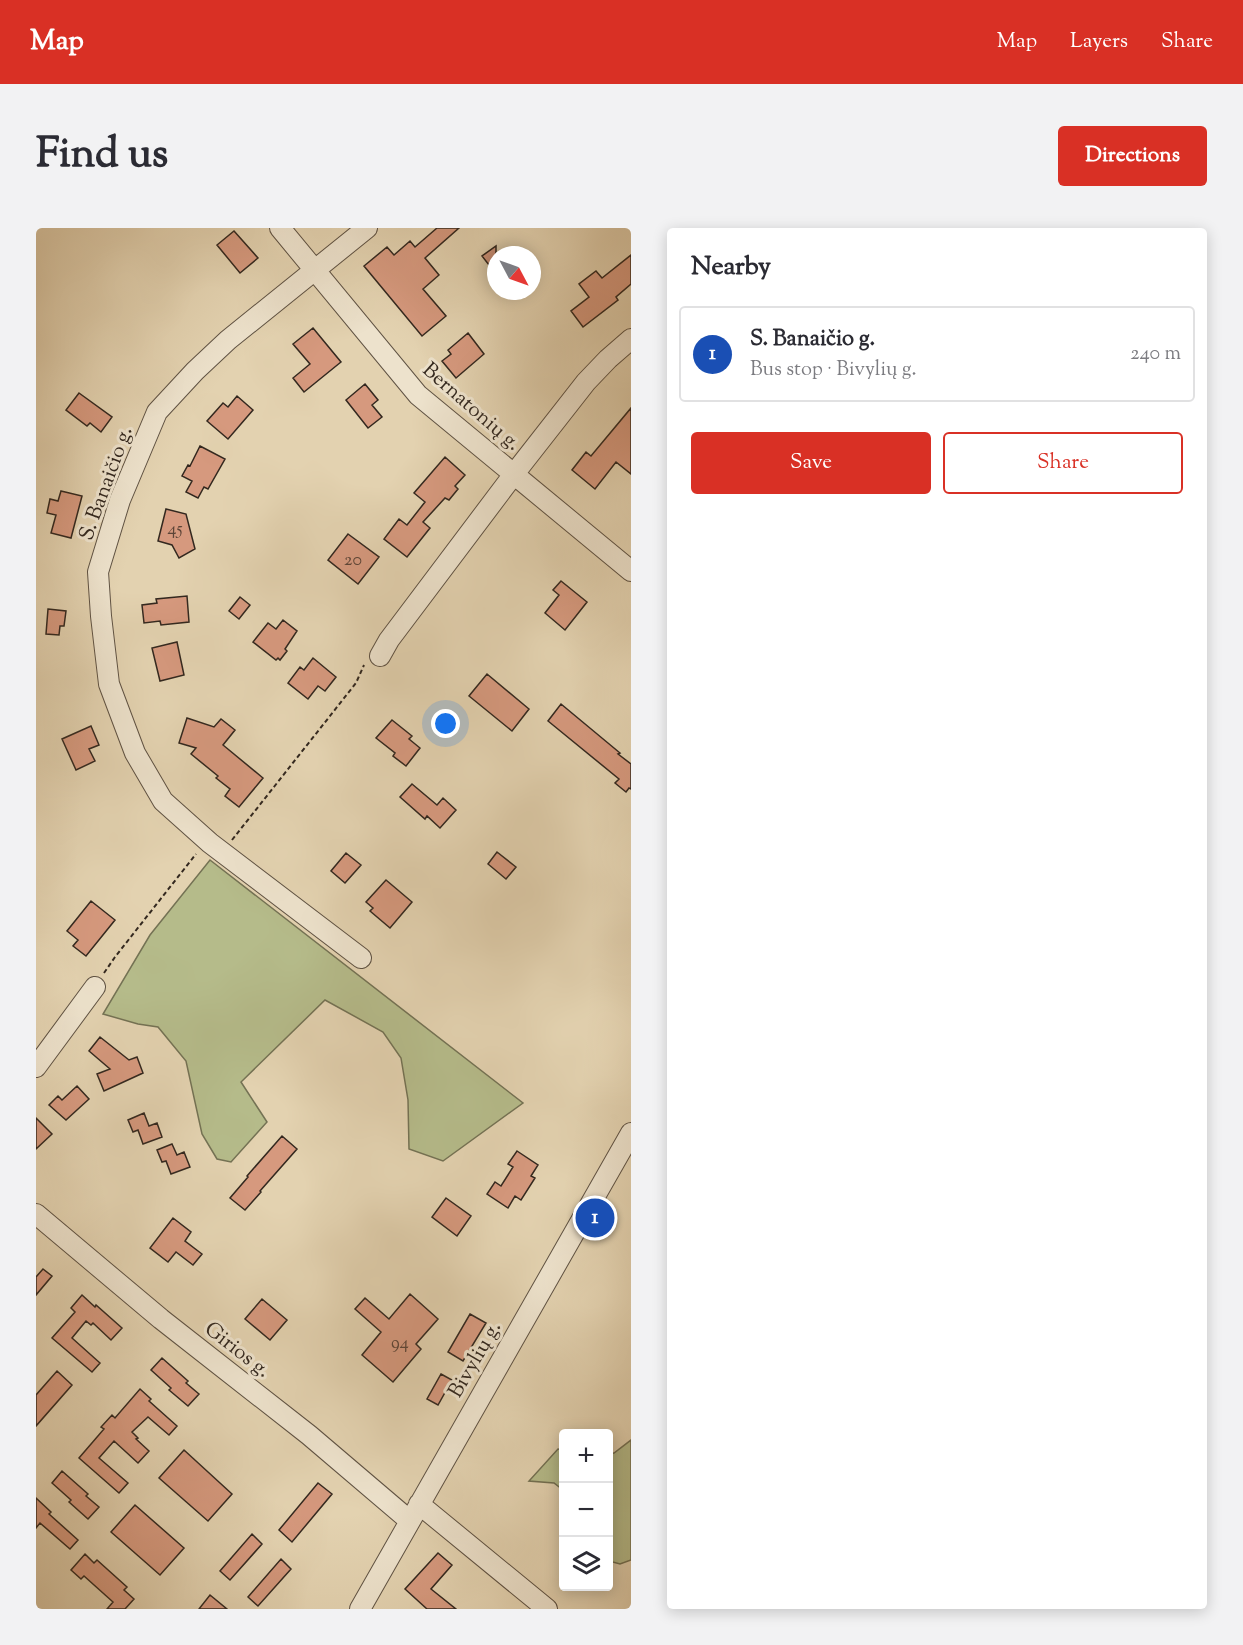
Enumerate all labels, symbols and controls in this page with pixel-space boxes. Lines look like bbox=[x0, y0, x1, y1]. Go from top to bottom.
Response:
text: Map bbox=[30, 22, 84, 62]
text: Map bbox=[997, 27, 1037, 57]
text: Layers bbox=[1070, 27, 1128, 57]
text: Share bbox=[1161, 27, 1213, 57]
text: Find us bbox=[36, 126, 168, 186]
button: Directions bbox=[1058, 126, 1207, 186]
north arrow bbox=[487, 246, 541, 300]
text: Nearby bbox=[691, 249, 771, 286]
text: S. Banaičio g. bbox=[750, 324, 875, 356]
text: 1 bbox=[709, 340, 716, 369]
text: 240 m bbox=[1130, 340, 1181, 369]
street label: Bernatonių g. bbox=[415, 356, 527, 459]
text: Bus stop · Bivylių g. bbox=[750, 356, 917, 385]
street label: S. Banaičio g. bbox=[72, 422, 141, 545]
button: Save bbox=[691, 432, 931, 494]
button: Share bbox=[943, 432, 1183, 494]
house number: 45 bbox=[167, 517, 183, 543]
house number: 20 bbox=[344, 548, 362, 574]
your location bbox=[431, 709, 460, 738]
pin: 1 bbox=[576, 1196, 614, 1240]
street label: Girios g. bbox=[197, 1315, 276, 1386]
street label: Bivylių g. bbox=[442, 1316, 510, 1404]
house number: 94 bbox=[391, 1331, 409, 1357]
map controls bbox=[559, 1429, 613, 1591]
button: + bbox=[559, 1429, 613, 1483]
button: − bbox=[559, 1483, 613, 1537]
button: layers bbox=[559, 1537, 613, 1591]

